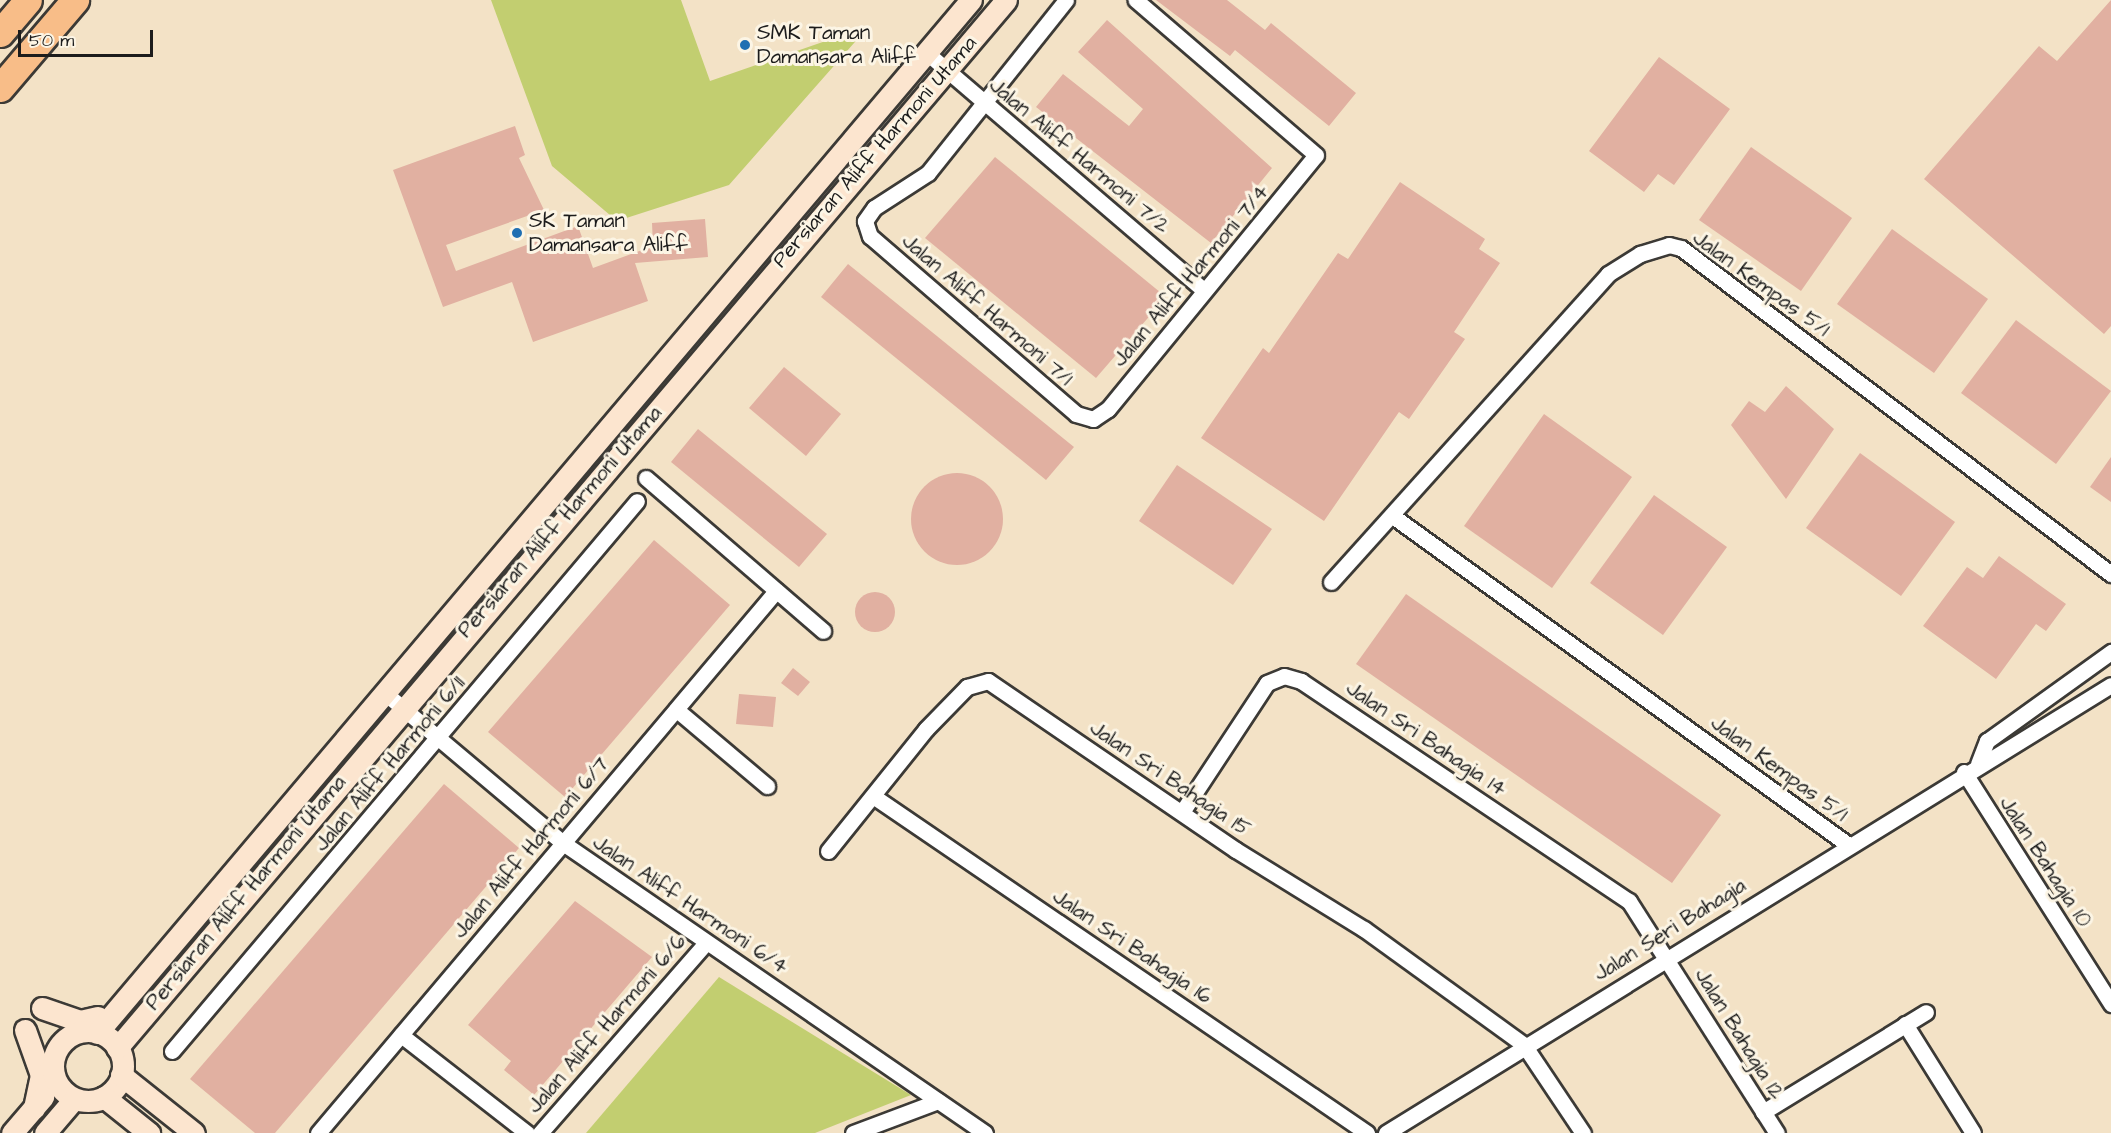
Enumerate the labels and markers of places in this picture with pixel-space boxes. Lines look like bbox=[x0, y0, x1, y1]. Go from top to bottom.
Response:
place label: SMK Taman Damansara Aliff bbox=[757, 20, 916, 70]
marker: SMK Taman Damansara Aliff bbox=[738, 38, 752, 52]
place label: SK Taman Damansara Aliff bbox=[529, 208, 688, 258]
marker: SK Taman Damansara Aliff bbox=[510, 226, 524, 240]

